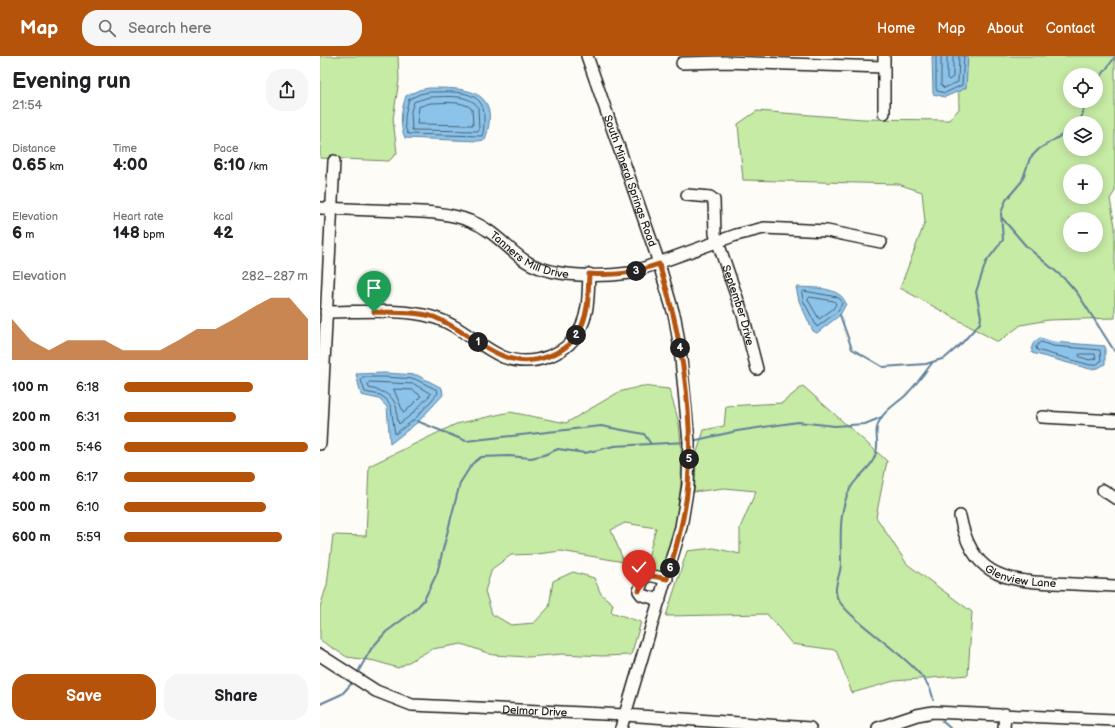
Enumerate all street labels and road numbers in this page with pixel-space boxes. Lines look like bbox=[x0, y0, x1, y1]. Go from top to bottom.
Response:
street label: South Mineral Springs Road bbox=[601, 113, 659, 248]
street label: Tanners Mill Drive bbox=[488, 228, 570, 281]
street label: September Drive bbox=[720, 263, 757, 347]
street label: Glenview Lane bbox=[983, 562, 1057, 590]
street label: Delmar Drive bbox=[502, 703, 568, 719]

